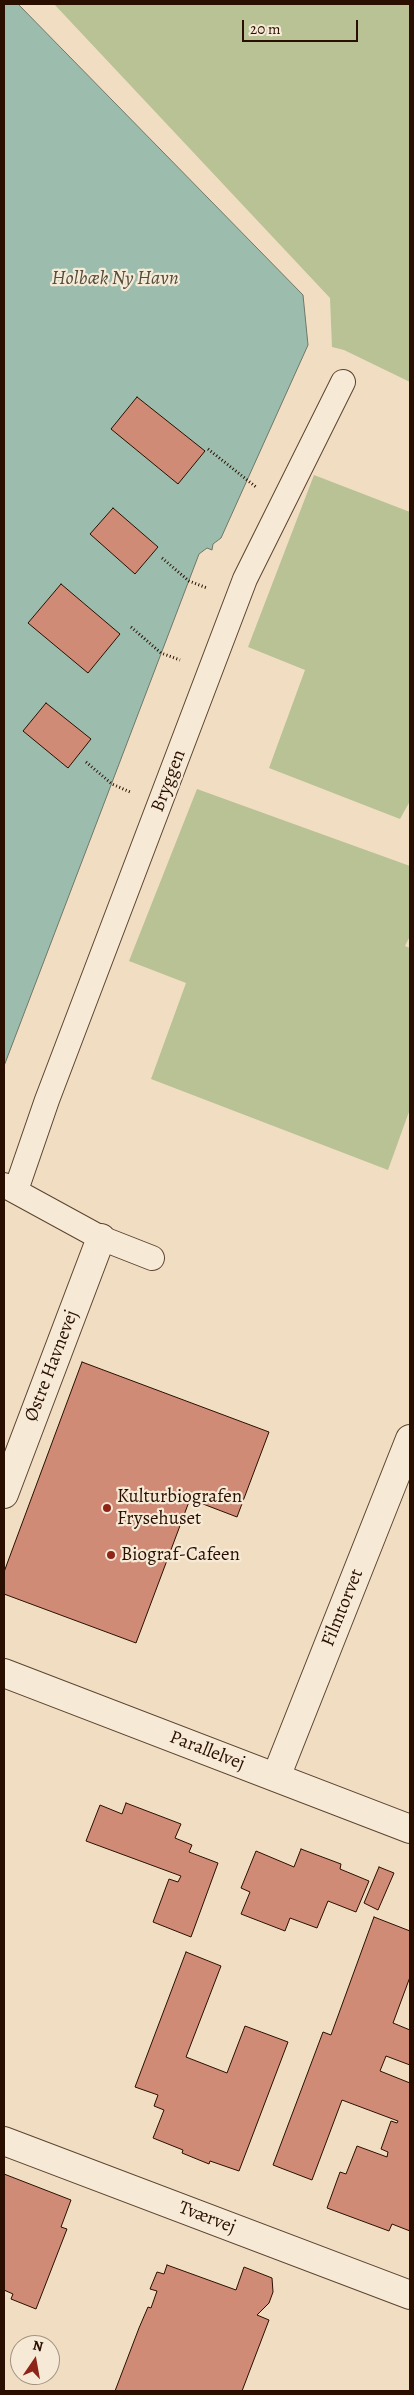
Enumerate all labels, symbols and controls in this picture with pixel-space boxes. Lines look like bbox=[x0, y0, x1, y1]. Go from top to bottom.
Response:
scale bar bbox=[244, 10, 360, 42]
text: 20 m bbox=[250, 19, 281, 39]
water label: Holbæk Ny Havn bbox=[51, 267, 179, 291]
street label: Bryggen bbox=[147, 747, 191, 815]
street label: Østre Havnevej bbox=[20, 1307, 84, 1425]
place label: Kulturbiografen Frysehuset bbox=[117, 1486, 242, 1530]
marker: Kulturbiografen Frysehuset bbox=[101, 1502, 113, 1514]
place label: Biograf-Cafeen bbox=[121, 1544, 240, 1566]
marker: Biograf-Cafeen bbox=[105, 1549, 117, 1561]
street label: Filmtorvet bbox=[317, 1566, 369, 1650]
street label: Parallelvej bbox=[166, 1726, 248, 1776]
street label: Tværvej bbox=[175, 2197, 239, 2239]
north arrow bbox=[10, 2335, 60, 2385]
text: N bbox=[31, 2335, 45, 2356]

